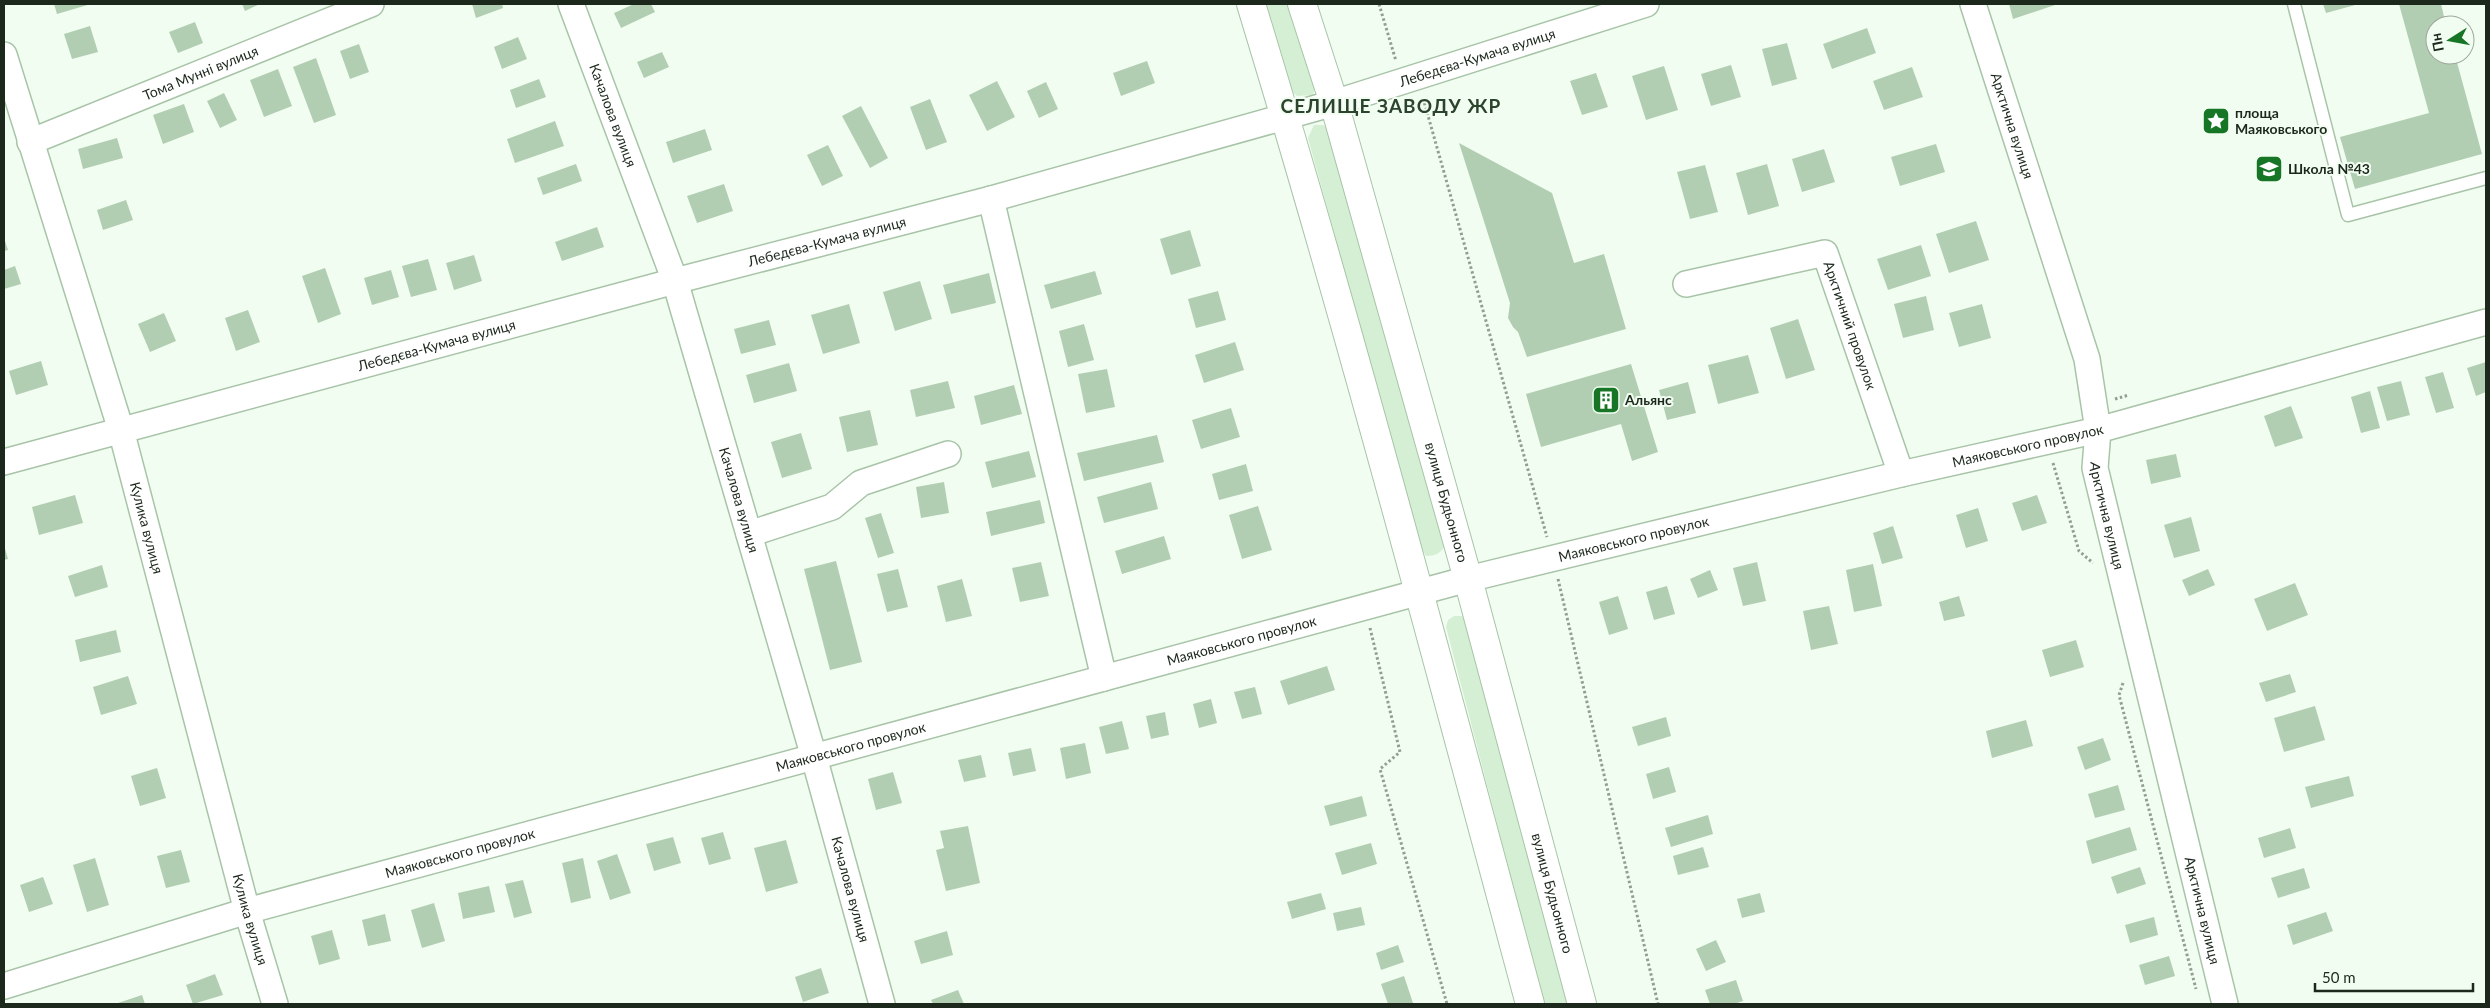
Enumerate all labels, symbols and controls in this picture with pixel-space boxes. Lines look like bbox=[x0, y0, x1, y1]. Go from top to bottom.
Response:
north arrow bbox=[2425, 15, 2475, 65]
street label: Лебедєва-Кумача вулиця bbox=[1396, 24, 1557, 90]
text: Пн bbox=[2427, 32, 2447, 53]
street label: Тома Мунні вулиця bbox=[140, 42, 260, 103]
street label: Качалова вулиця bbox=[586, 61, 640, 169]
street label: Арктична вулиця bbox=[1988, 71, 2038, 181]
district label: СЕЛИЩЕ ЗАВОДУ ЖР bbox=[1281, 94, 1501, 117]
place label: площа Маяковського bbox=[2235, 104, 2327, 137]
place icon: площа Маяковського bbox=[2201, 106, 2231, 136]
school or university icon: Школа №43 bbox=[2254, 154, 2284, 184]
place label: Школа №43 bbox=[2288, 160, 2370, 177]
street label: Лебедєва-Кумача вулиця bbox=[745, 212, 908, 270]
street label: Арктичний провулок bbox=[1820, 259, 1881, 393]
street label: Лебедєва-Кумача вулиця bbox=[355, 315, 517, 375]
building icon: Альянс bbox=[1591, 385, 1621, 415]
place label: Альянс bbox=[1624, 391, 1672, 408]
street label: Маяковського провулок bbox=[1950, 420, 2106, 470]
street label: вулиця Будьонного bbox=[1422, 440, 1472, 564]
street label: Качалова вулиця bbox=[716, 445, 763, 555]
street label: Арктична вулиця bbox=[2087, 461, 2128, 571]
street label: Кулика вулиця bbox=[127, 480, 167, 576]
street label: Маяковського провулок bbox=[1556, 512, 1711, 565]
street label: Маяковського провулок bbox=[1165, 611, 1319, 669]
street label: Маяковського провулок bbox=[774, 718, 928, 775]
street label: Маяковського провулок bbox=[383, 824, 537, 881]
street label: вулиця Будьонного bbox=[1529, 831, 1577, 955]
street label: Качалова вулиця bbox=[828, 834, 874, 944]
street label: Арктична вулиця bbox=[2182, 855, 2224, 966]
street label: Кулика вулиця bbox=[230, 872, 272, 967]
scale bar bbox=[2315, 960, 2472, 992]
text: 50 m bbox=[2322, 968, 2356, 986]

